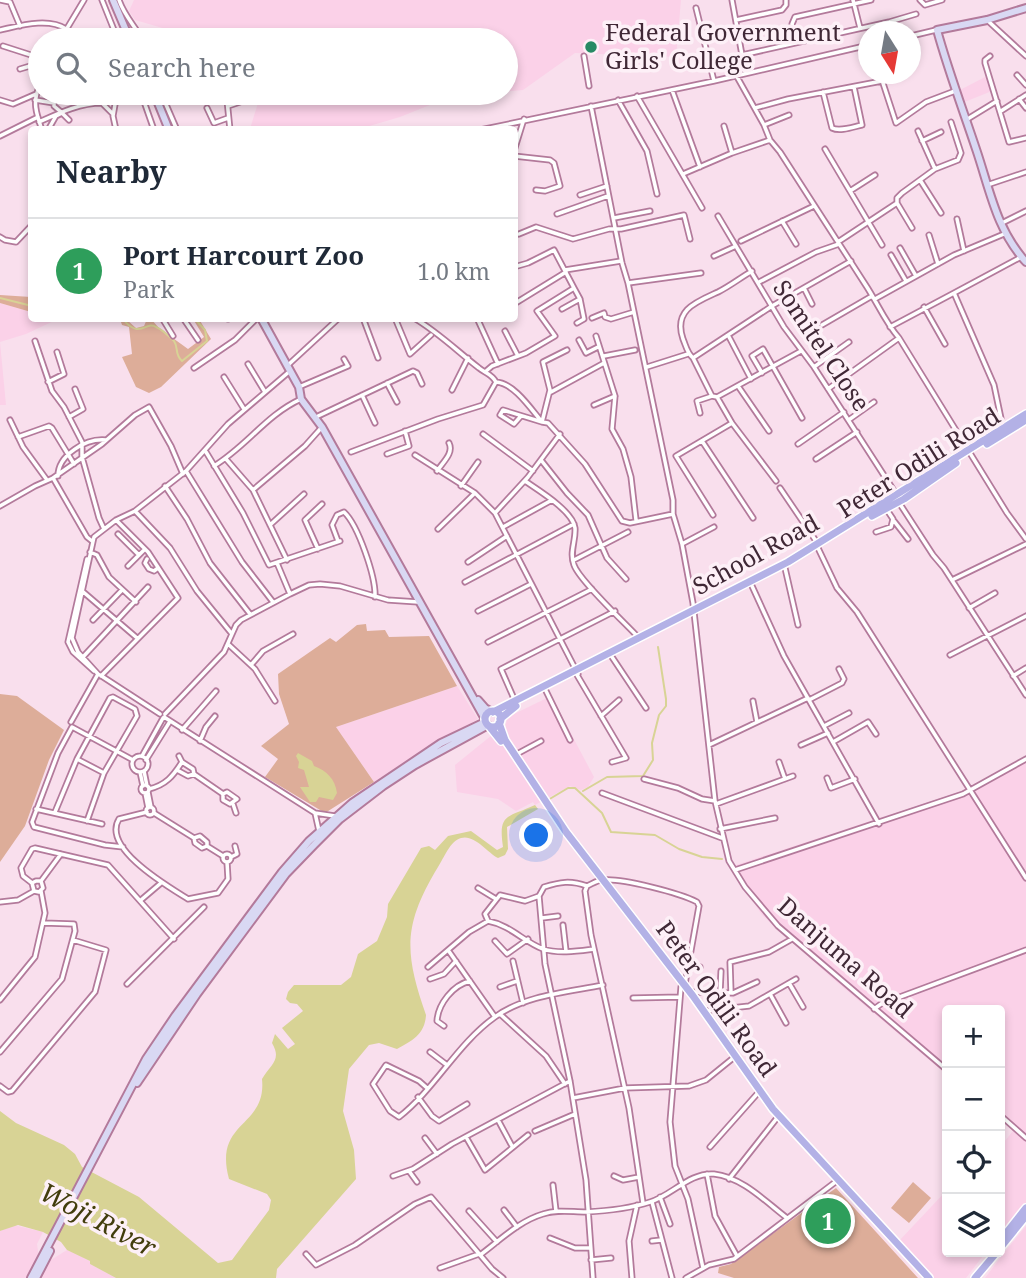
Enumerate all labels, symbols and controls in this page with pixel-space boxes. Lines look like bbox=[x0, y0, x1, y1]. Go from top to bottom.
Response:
place label: Federal Government Girls' College bbox=[605, 15, 841, 76]
north arrow bbox=[858, 21, 921, 84]
search box bbox=[28, 28, 518, 105]
marker: Federal Government Girls' College bbox=[583, 39, 599, 55]
icon: search bbox=[52, 48, 90, 86]
text: Search here bbox=[108, 49, 256, 85]
text: Nearby bbox=[56, 151, 167, 192]
text: Port Harcourt Zoo bbox=[123, 237, 364, 273]
text: 1 bbox=[73, 255, 86, 287]
text: 1.0 km bbox=[417, 255, 490, 287]
text: Park bbox=[123, 273, 174, 305]
street label: Somitel Close bbox=[766, 273, 878, 417]
street label: Peter Odili Road bbox=[831, 398, 1006, 525]
street label: School Road bbox=[686, 505, 824, 602]
your location bbox=[519, 818, 553, 852]
street label: Danjuma Road bbox=[771, 889, 921, 1025]
street label: Peter Odili Road bbox=[649, 913, 785, 1083]
map controls bbox=[942, 1005, 1005, 1257]
button: + bbox=[942, 1005, 1005, 1068]
button: − bbox=[942, 1068, 1005, 1131]
button: locate bbox=[942, 1131, 1005, 1194]
water label: Woji River bbox=[34, 1173, 164, 1265]
button: layers bbox=[942, 1194, 1005, 1257]
pin: 1 bbox=[805, 1195, 851, 1247]

